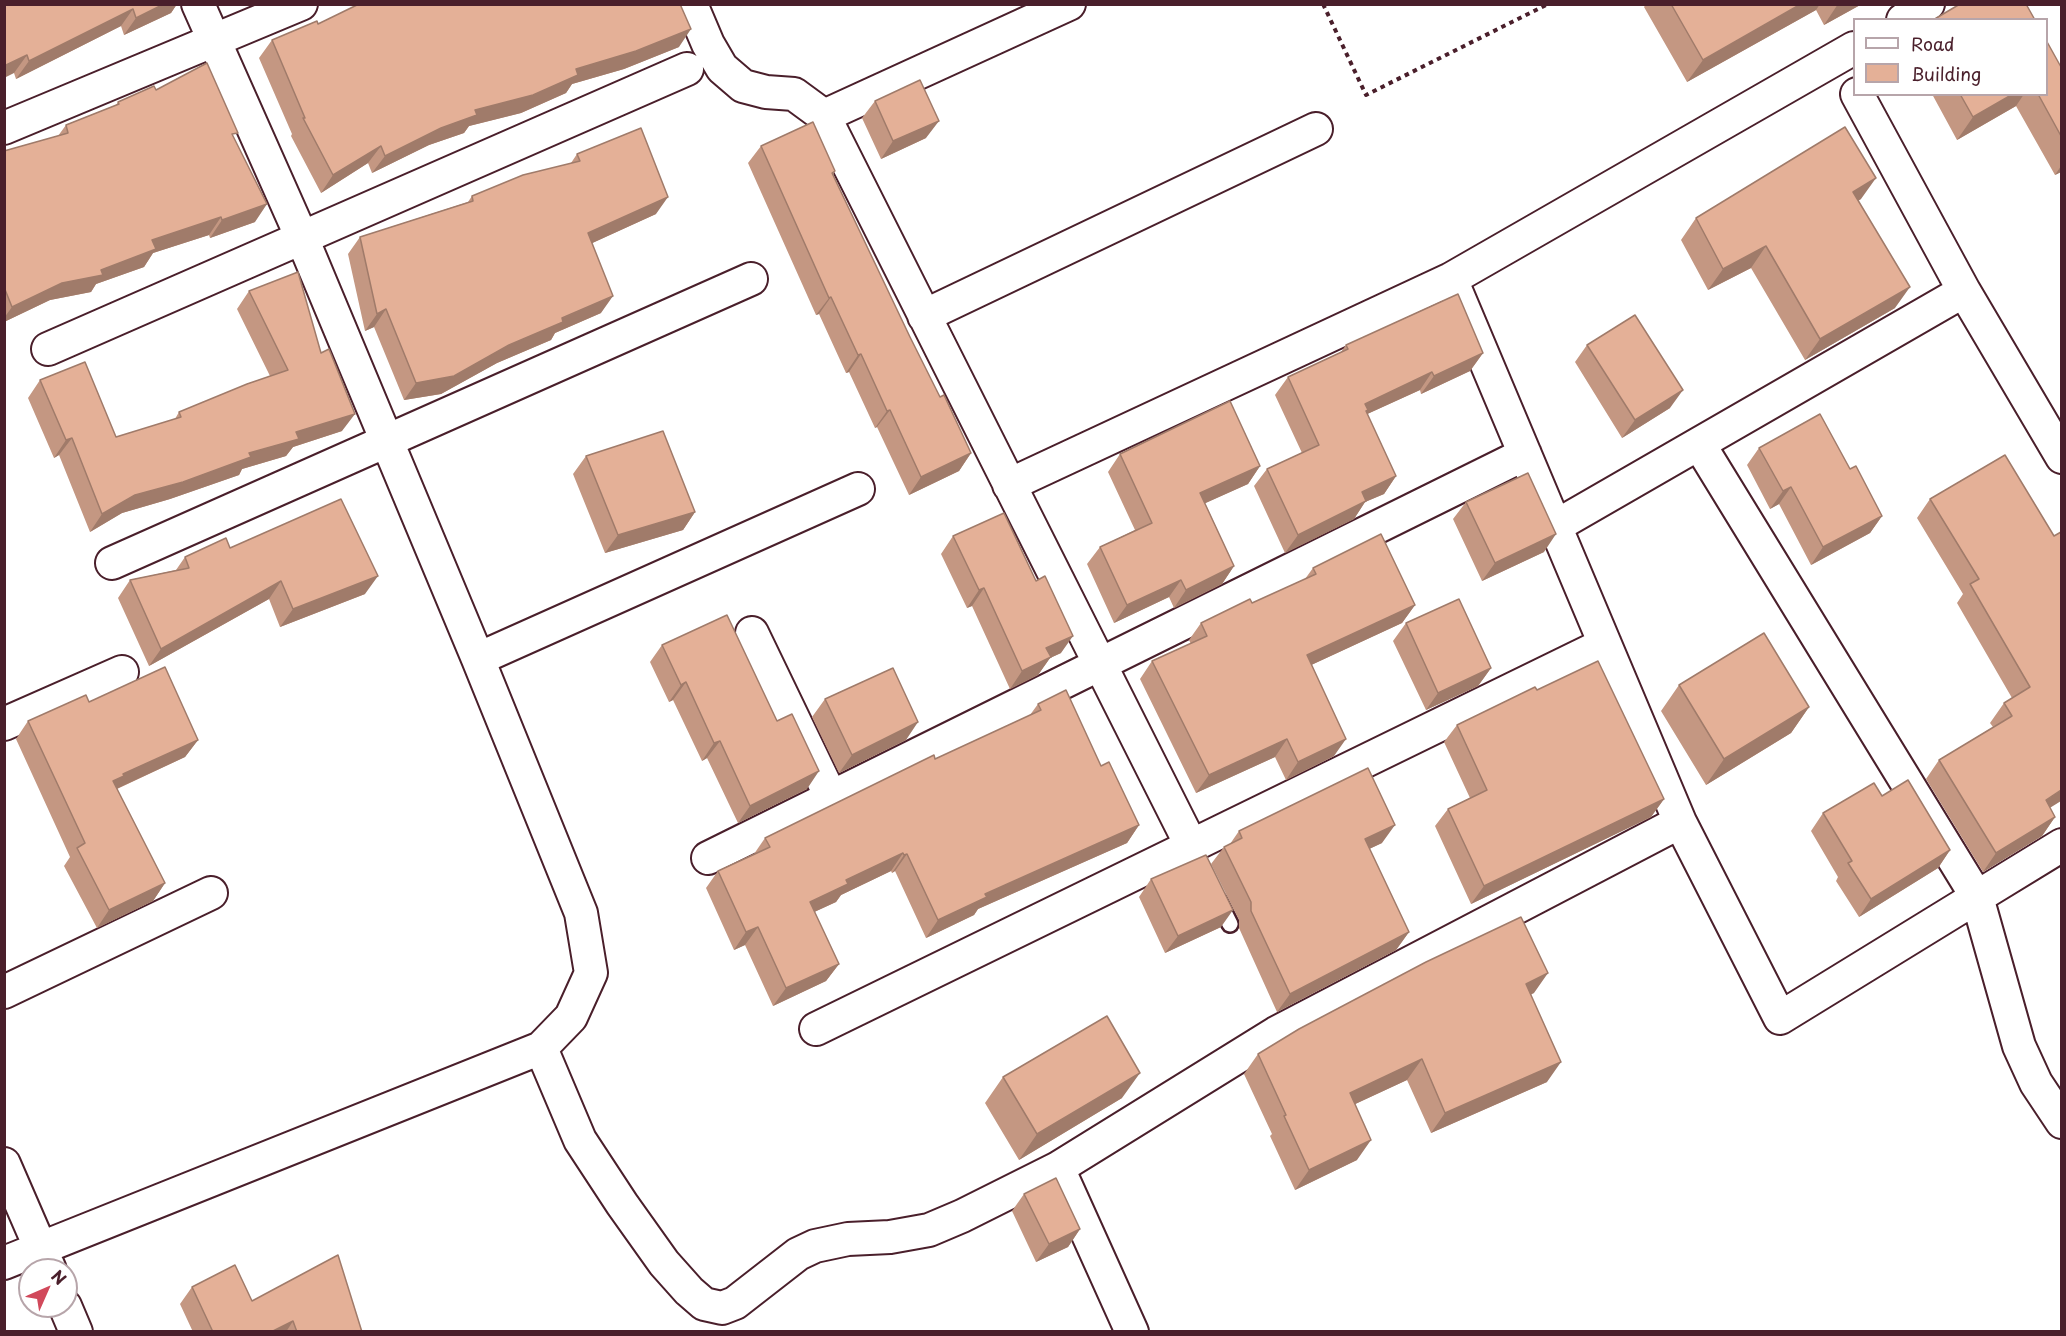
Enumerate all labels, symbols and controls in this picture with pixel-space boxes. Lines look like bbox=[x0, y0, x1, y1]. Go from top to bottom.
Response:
legend bbox=[1853, 18, 2048, 96]
text: Road bbox=[1911, 30, 1955, 57]
text: Building bbox=[1911, 60, 1981, 87]
north arrow bbox=[18, 1258, 78, 1318]
text: N bbox=[46, 1264, 72, 1290]

